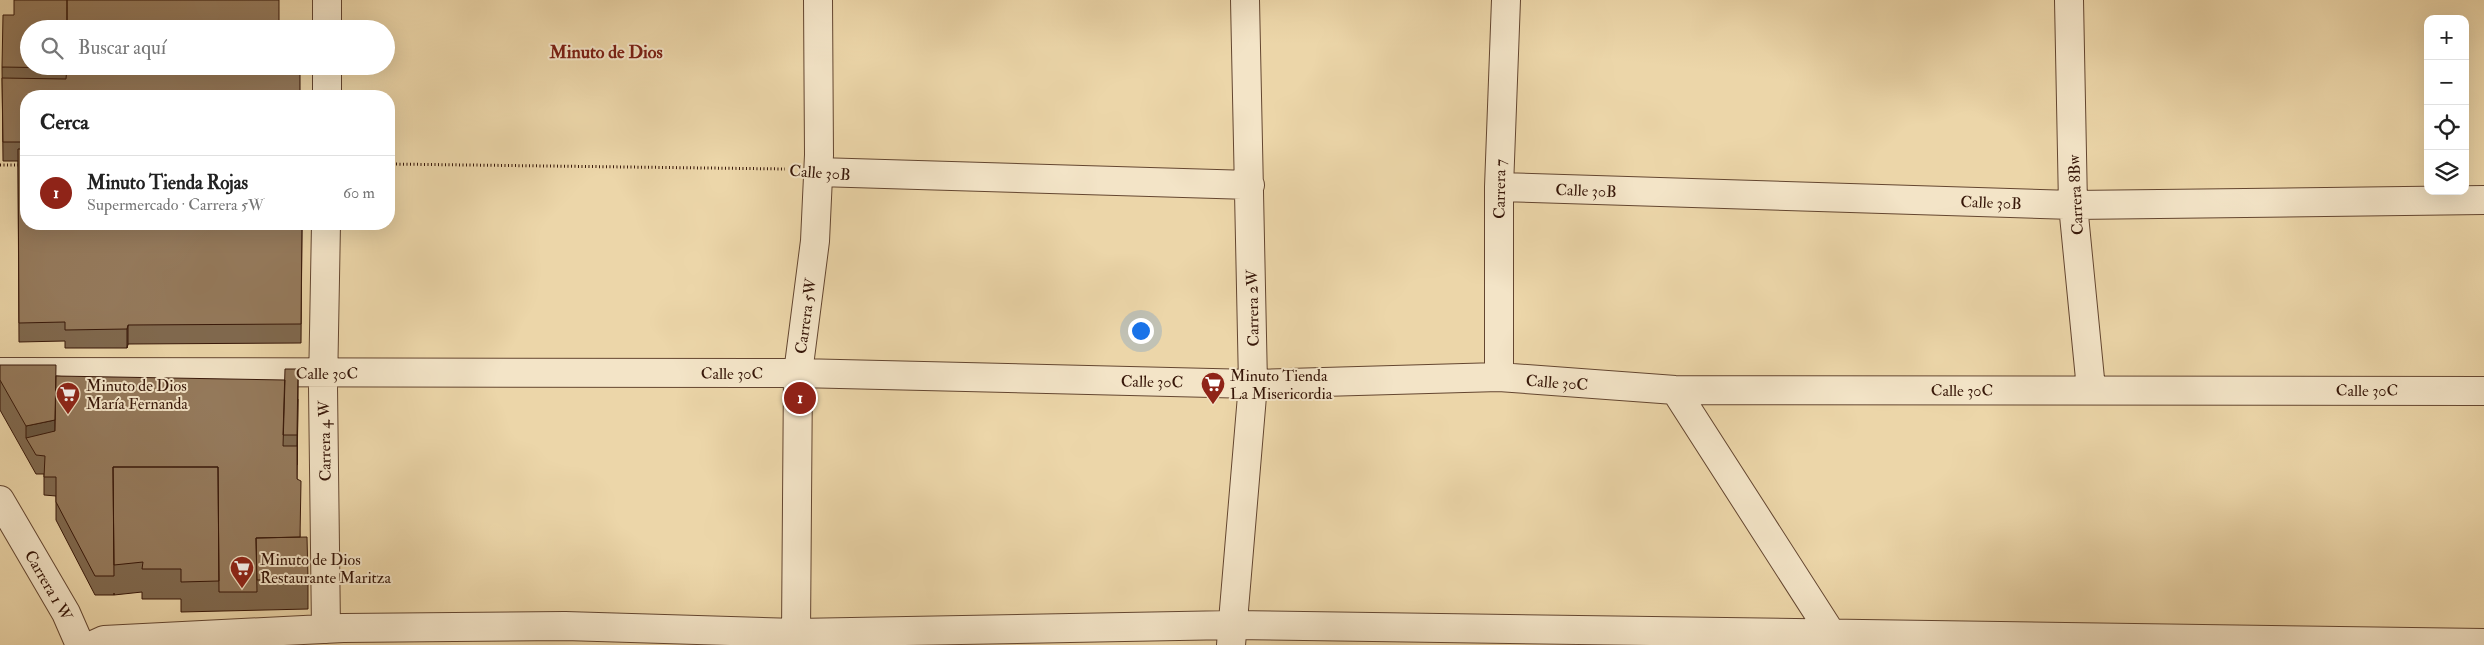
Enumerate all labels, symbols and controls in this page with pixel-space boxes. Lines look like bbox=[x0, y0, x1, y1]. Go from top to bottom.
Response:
map controls bbox=[2424, 15, 2469, 195]
button: + bbox=[2424, 15, 2469, 60]
search box bbox=[20, 20, 395, 75]
icon: search bbox=[38, 34, 66, 62]
text: Buscar aquí bbox=[78, 36, 166, 60]
district label: Minuto de Dios bbox=[548, 41, 663, 64]
button: − bbox=[2424, 60, 2469, 105]
button: locate bbox=[2424, 105, 2469, 150]
text: Cerca bbox=[40, 109, 89, 136]
button: layers bbox=[2424, 150, 2469, 195]
street label: Carrera 8Bw bbox=[2064, 153, 2088, 236]
street label: Carrera 7 bbox=[1489, 158, 1511, 219]
street label: Calle 30B bbox=[789, 161, 851, 185]
text: Minuto Tienda Rojas bbox=[87, 171, 248, 195]
street label: Calle 30B bbox=[1555, 180, 1617, 202]
text: 1 bbox=[53, 183, 59, 203]
text: 60 m bbox=[343, 183, 375, 203]
street label: Calle 30B bbox=[1960, 192, 2022, 214]
text: Supermercado · Carrera 5W bbox=[87, 195, 264, 215]
street label: Carrera 2W bbox=[1242, 269, 1264, 347]
street label: Carrera 5W bbox=[791, 276, 821, 355]
your location bbox=[1128, 318, 1154, 344]
street label: Calle 30C bbox=[296, 364, 358, 384]
street label: Calle 30C bbox=[701, 364, 763, 384]
place label: Minuto Tienda La Misericordia bbox=[1230, 366, 1333, 404]
street label: Calle 30C bbox=[1121, 371, 1183, 393]
supermarket icon: Minuto Tienda La Misericordia bbox=[1200, 371, 1226, 405]
street label: Calle 30C bbox=[1525, 371, 1589, 395]
place label: Minuto de Dios María Fernanda bbox=[86, 376, 188, 414]
pin: 1 bbox=[784, 379, 816, 417]
supermarket icon: Minuto de Dios María Fernanda bbox=[55, 381, 81, 415]
street label: Calle 30C bbox=[1931, 381, 1993, 401]
street label: Calle 30C bbox=[2336, 381, 2398, 401]
street label: Carrera 4 W bbox=[314, 400, 336, 482]
street label: Carrera 1 W bbox=[20, 547, 77, 625]
place label: Minuto de Dios Restaurante Maritza bbox=[260, 550, 392, 588]
supermarket icon: Minuto de Dios Restaurante Maritza bbox=[229, 555, 255, 589]

